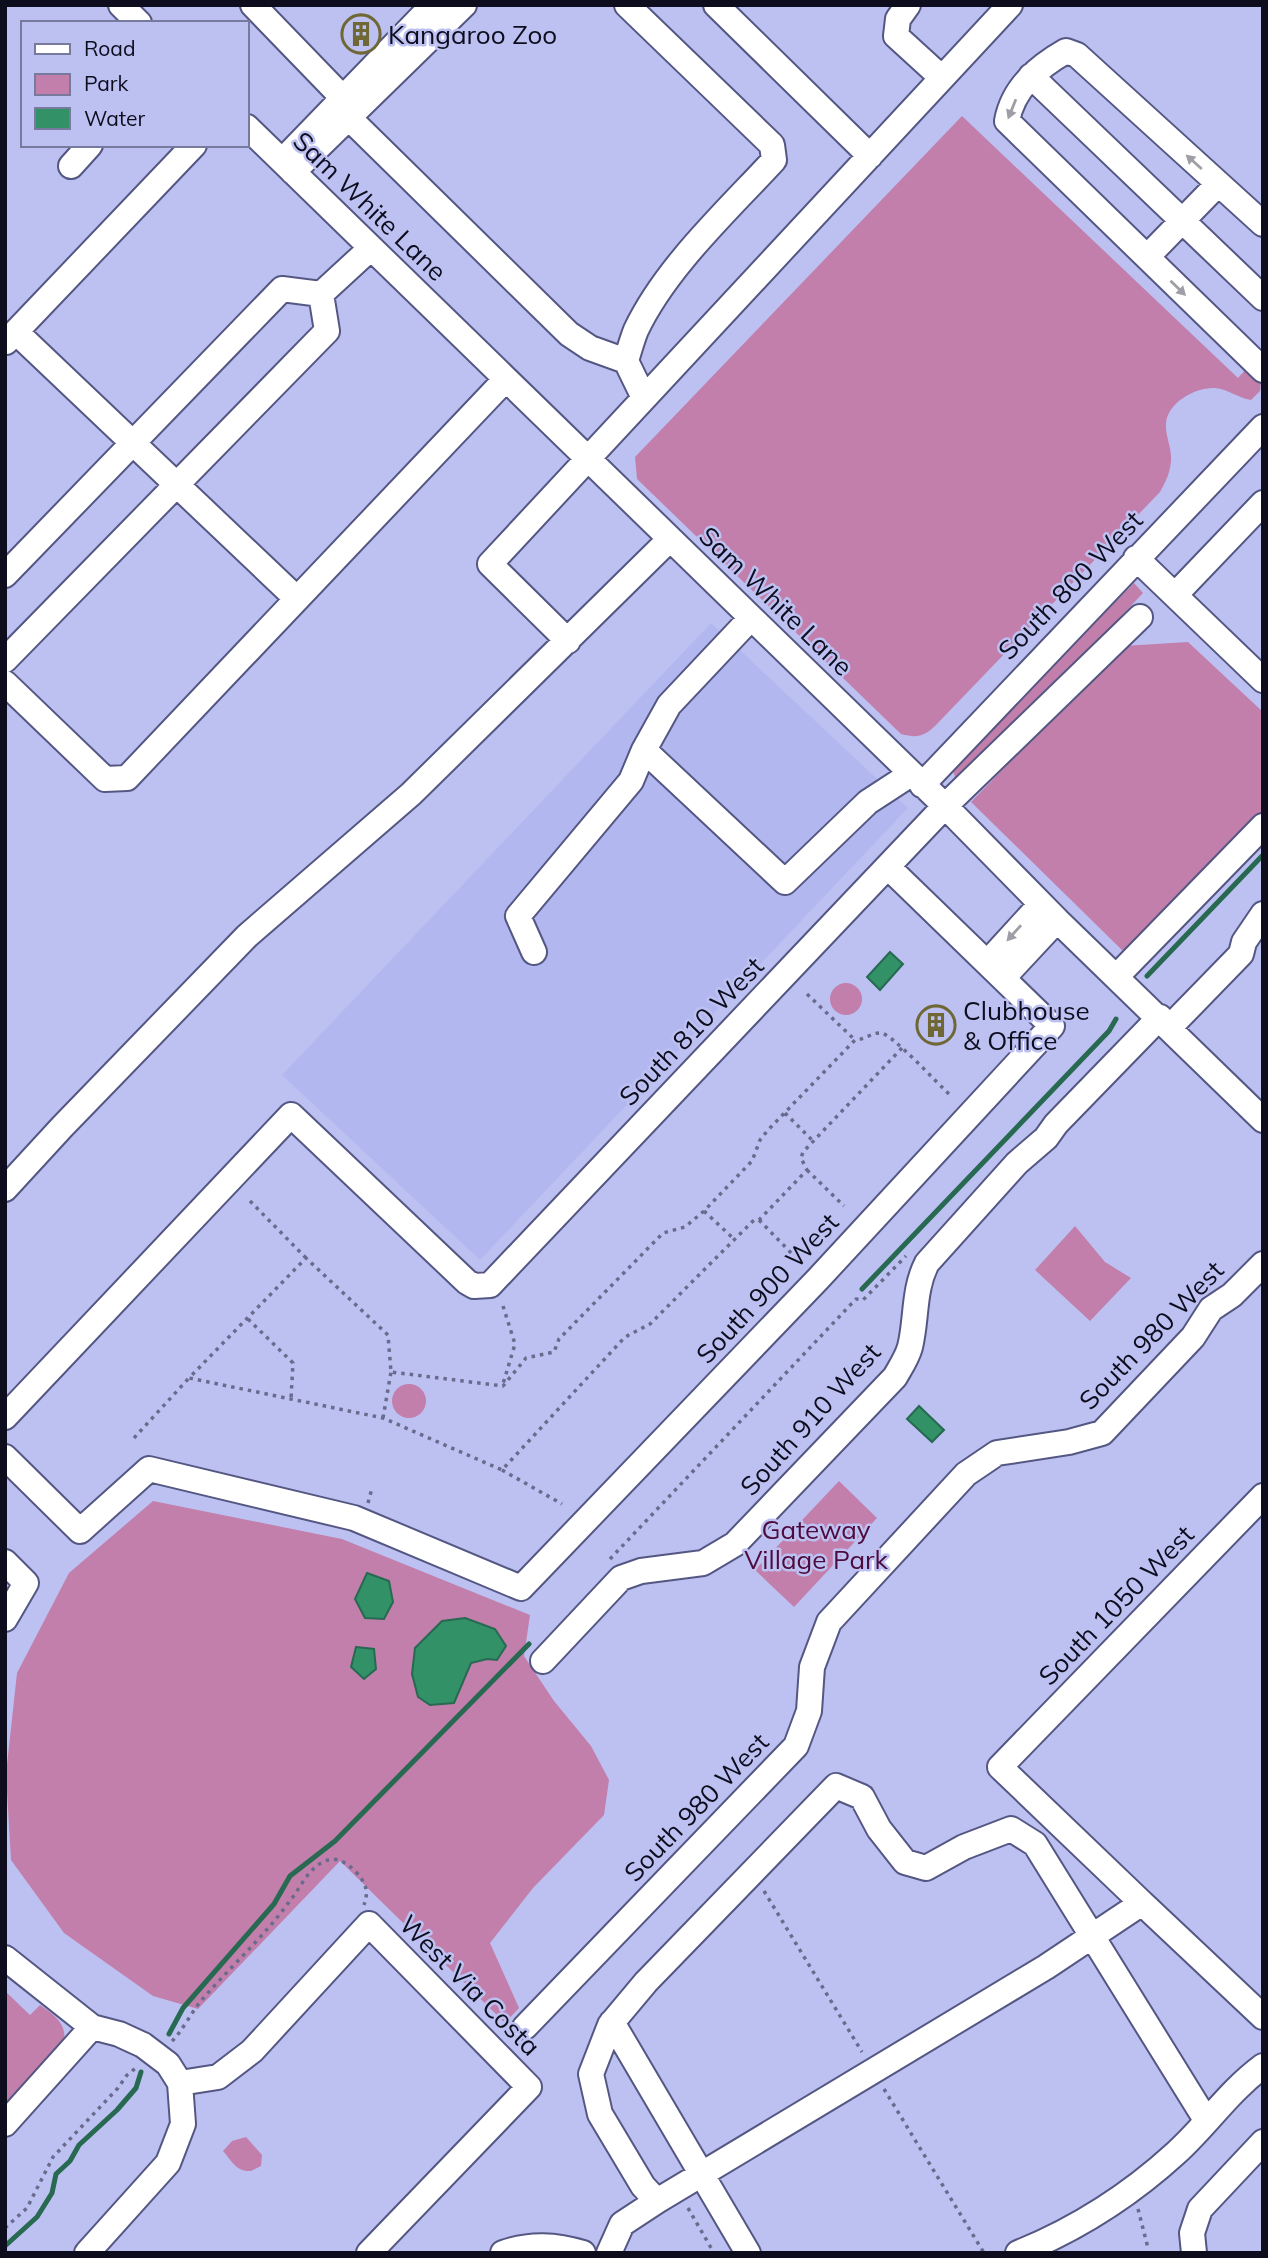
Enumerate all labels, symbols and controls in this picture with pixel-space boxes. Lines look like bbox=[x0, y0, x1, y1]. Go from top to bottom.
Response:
building icon: Kangaroo Zoo bbox=[340, 13, 382, 55]
place label: Kangaroo Zoo bbox=[388, 18, 557, 51]
legend bbox=[21, 21, 248, 147]
text: Road bbox=[84, 35, 135, 61]
text: Park bbox=[84, 70, 128, 96]
one-way arrow bbox=[1006, 99, 1017, 120]
text: Water bbox=[84, 105, 145, 131]
street label: Sam White Lane bbox=[286, 124, 454, 288]
one-way arrow bbox=[1185, 154, 1203, 170]
one-way arrow bbox=[1169, 279, 1186, 295]
street label: South 800 West bbox=[991, 504, 1149, 666]
street label: Sam White Lane bbox=[692, 519, 860, 683]
one-way arrow bbox=[1006, 924, 1022, 942]
street label: South 810 West bbox=[612, 950, 770, 1112]
place label: Clubhouse & Office bbox=[963, 994, 1090, 1057]
building icon: Clubhouse & Office bbox=[915, 1004, 957, 1046]
street label: South 900 West bbox=[689, 1206, 845, 1370]
street label: South 980 West bbox=[1072, 1254, 1230, 1416]
street label: South 910 West bbox=[733, 1336, 887, 1502]
park label: Gateway Village Park bbox=[744, 1513, 888, 1576]
street label: South 1050 West bbox=[1031, 1518, 1201, 1692]
street label: South 980 West bbox=[617, 1726, 775, 1888]
street label: West Via Costa bbox=[393, 1908, 547, 2062]

